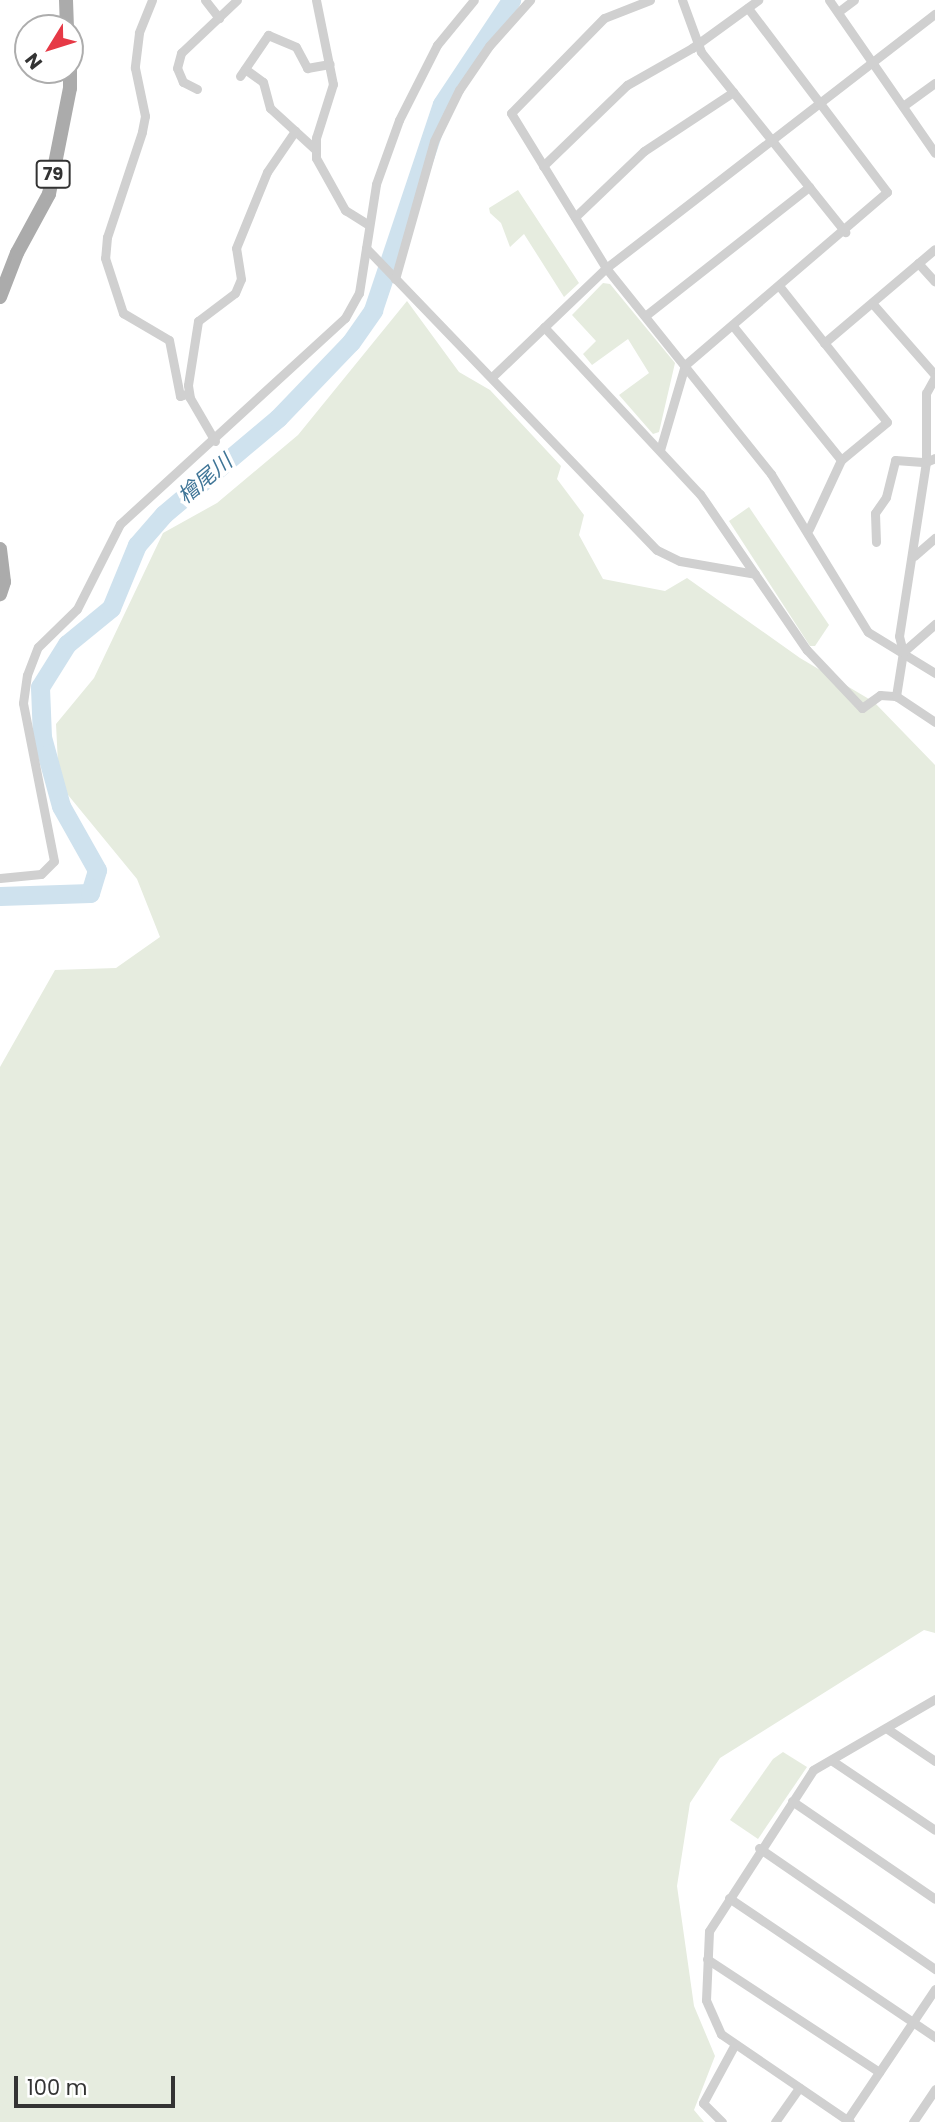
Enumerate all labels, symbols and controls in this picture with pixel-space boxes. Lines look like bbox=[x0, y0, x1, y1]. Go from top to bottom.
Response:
north arrow bbox=[14, 14, 84, 84]
text: N bbox=[19, 47, 49, 75]
road number: 79 bbox=[36, 160, 70, 188]
water label: 檜尾川 bbox=[173, 449, 237, 509]
scale bar bbox=[18, 2062, 178, 2106]
text: 100 m bbox=[27, 2073, 87, 2102]

